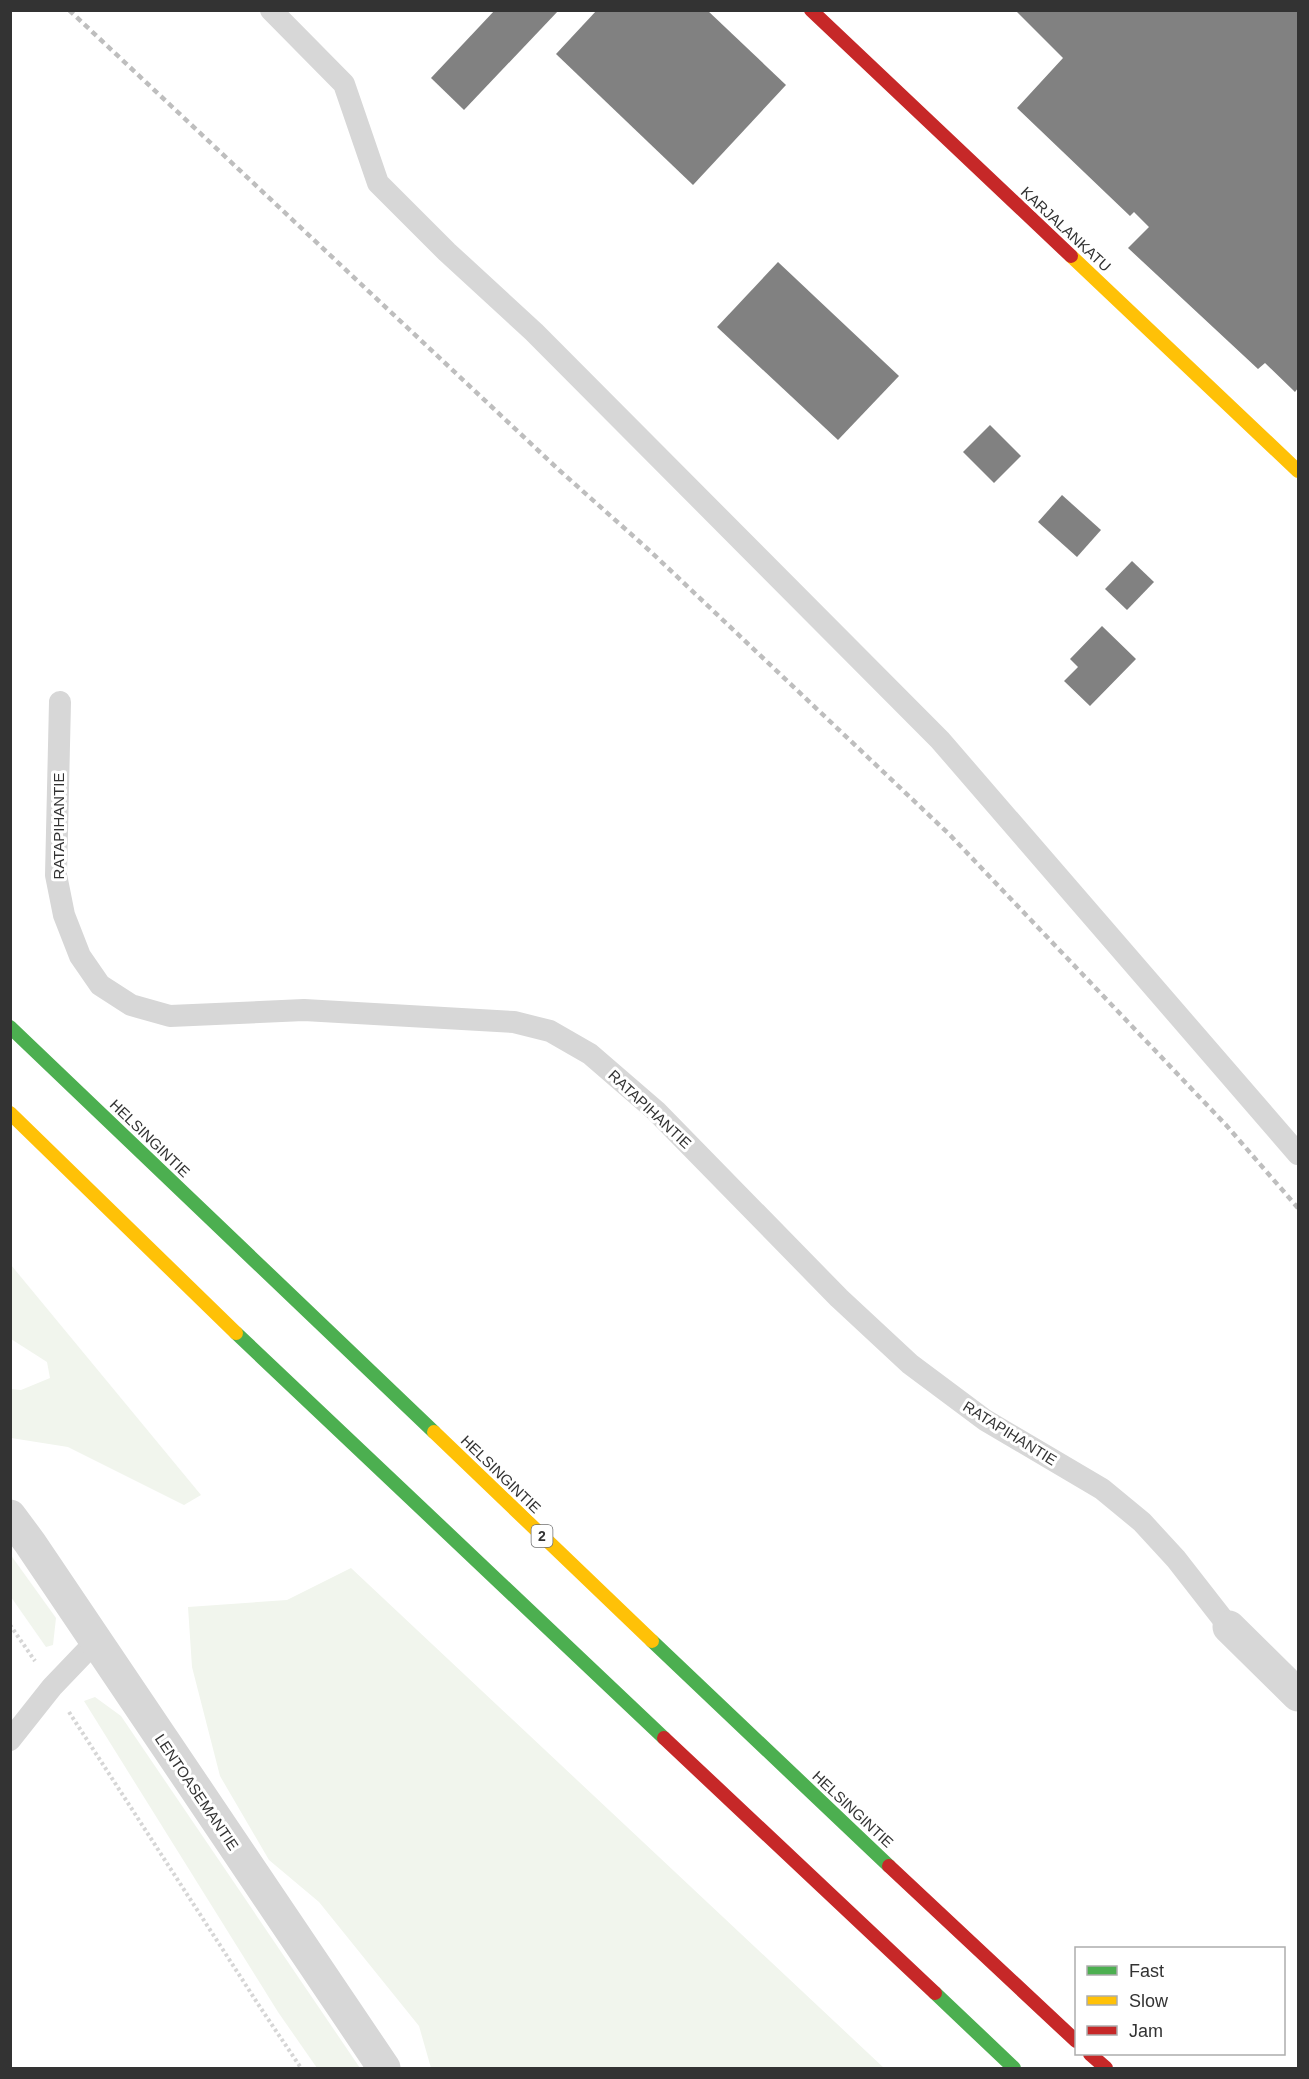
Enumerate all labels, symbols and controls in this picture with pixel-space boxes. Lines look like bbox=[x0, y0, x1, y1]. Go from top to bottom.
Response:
street label: KARJALANKATU bbox=[1018, 183, 1114, 275]
street label: RATAPIHANTIE bbox=[50, 773, 67, 879]
street label: RATAPIHANTIE bbox=[605, 1066, 695, 1152]
street label: HELSINGINTIE bbox=[107, 1096, 193, 1180]
street label: RATAPIHANTIE bbox=[960, 1397, 1060, 1469]
street label: HELSINGINTIE bbox=[458, 1432, 544, 1516]
road number: 2 bbox=[532, 1525, 552, 1547]
street label: LENTOASEMANTIE bbox=[152, 1731, 242, 1853]
street label: HELSINGINTIE bbox=[809, 1767, 897, 1851]
legend bbox=[1075, 1947, 1285, 2055]
text: Fast bbox=[1129, 1961, 1164, 1981]
text: Slow bbox=[1129, 1991, 1169, 2011]
text: Jam bbox=[1129, 2021, 1163, 2041]

